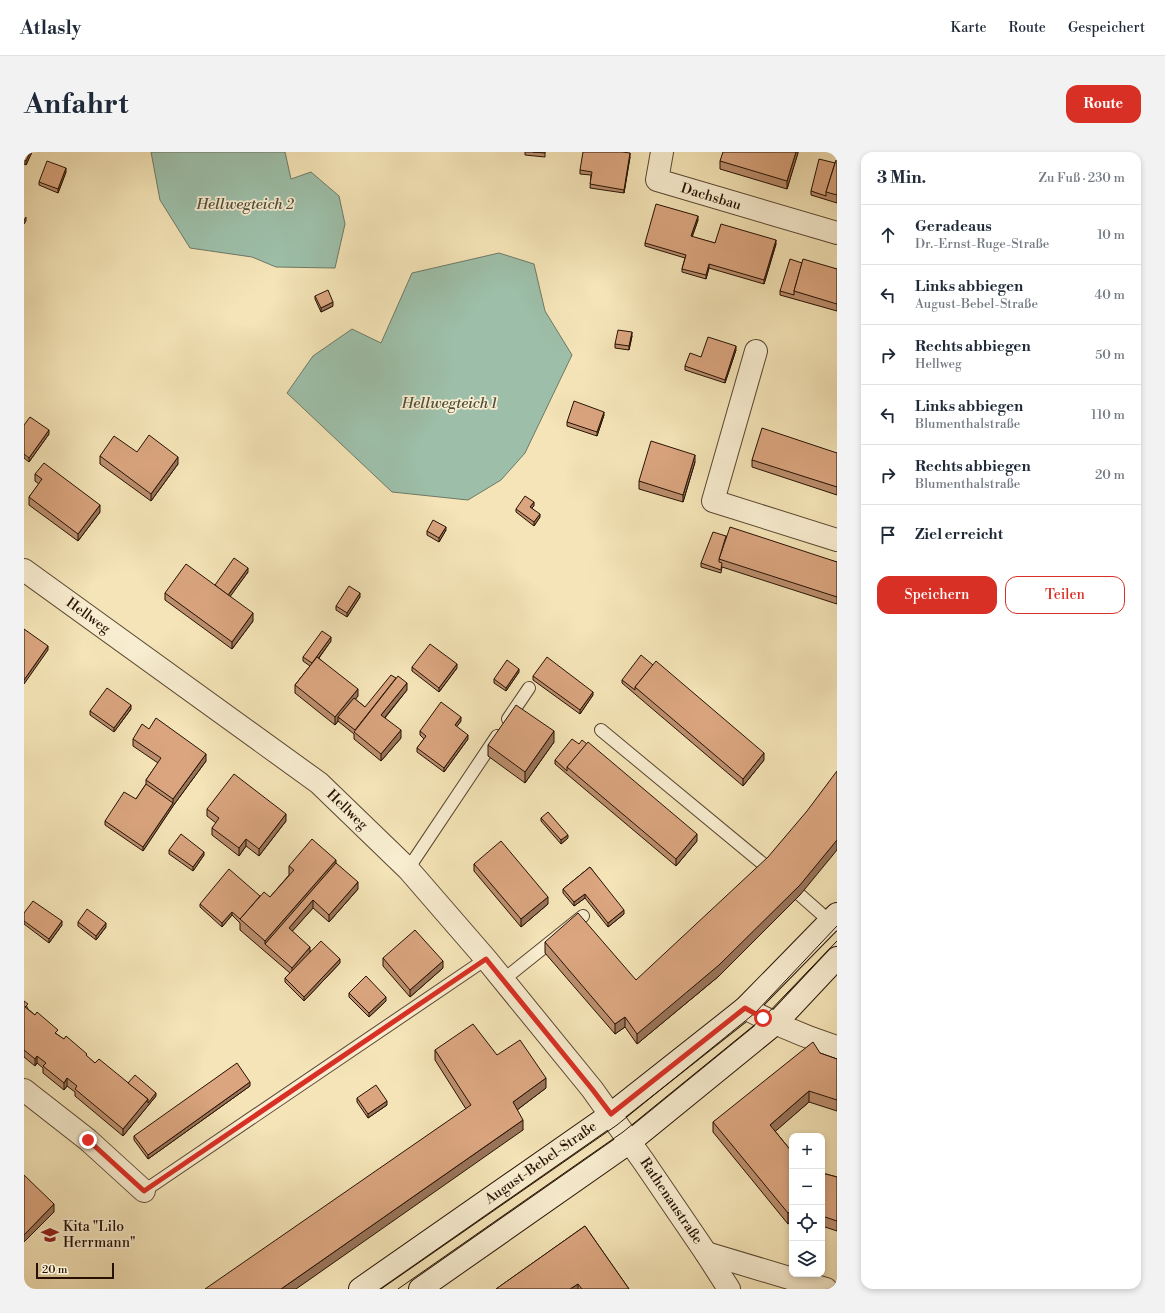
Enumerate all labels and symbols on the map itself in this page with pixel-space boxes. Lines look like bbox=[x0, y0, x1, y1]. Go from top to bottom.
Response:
street label: Dachsbau bbox=[679, 179, 743, 215]
water label: Hellwegteich 2 bbox=[195, 195, 295, 214]
water label: Hellwegteich 1 bbox=[400, 394, 497, 413]
street label: Hellweg bbox=[62, 594, 114, 639]
street label: Hellweg bbox=[323, 786, 372, 835]
route start bbox=[754, 1009, 772, 1027]
street label: August-Bebel-Straße bbox=[481, 1118, 600, 1209]
route end bbox=[79, 1131, 97, 1149]
street label: Rathenaustraße bbox=[636, 1154, 706, 1248]
place label: Kita "Lilo Herrmann" bbox=[63, 1218, 136, 1252]
school or university icon: Kita "Lilo Herrmann" bbox=[40, 1225, 60, 1245]
scale bar bbox=[36, 1261, 114, 1280]

